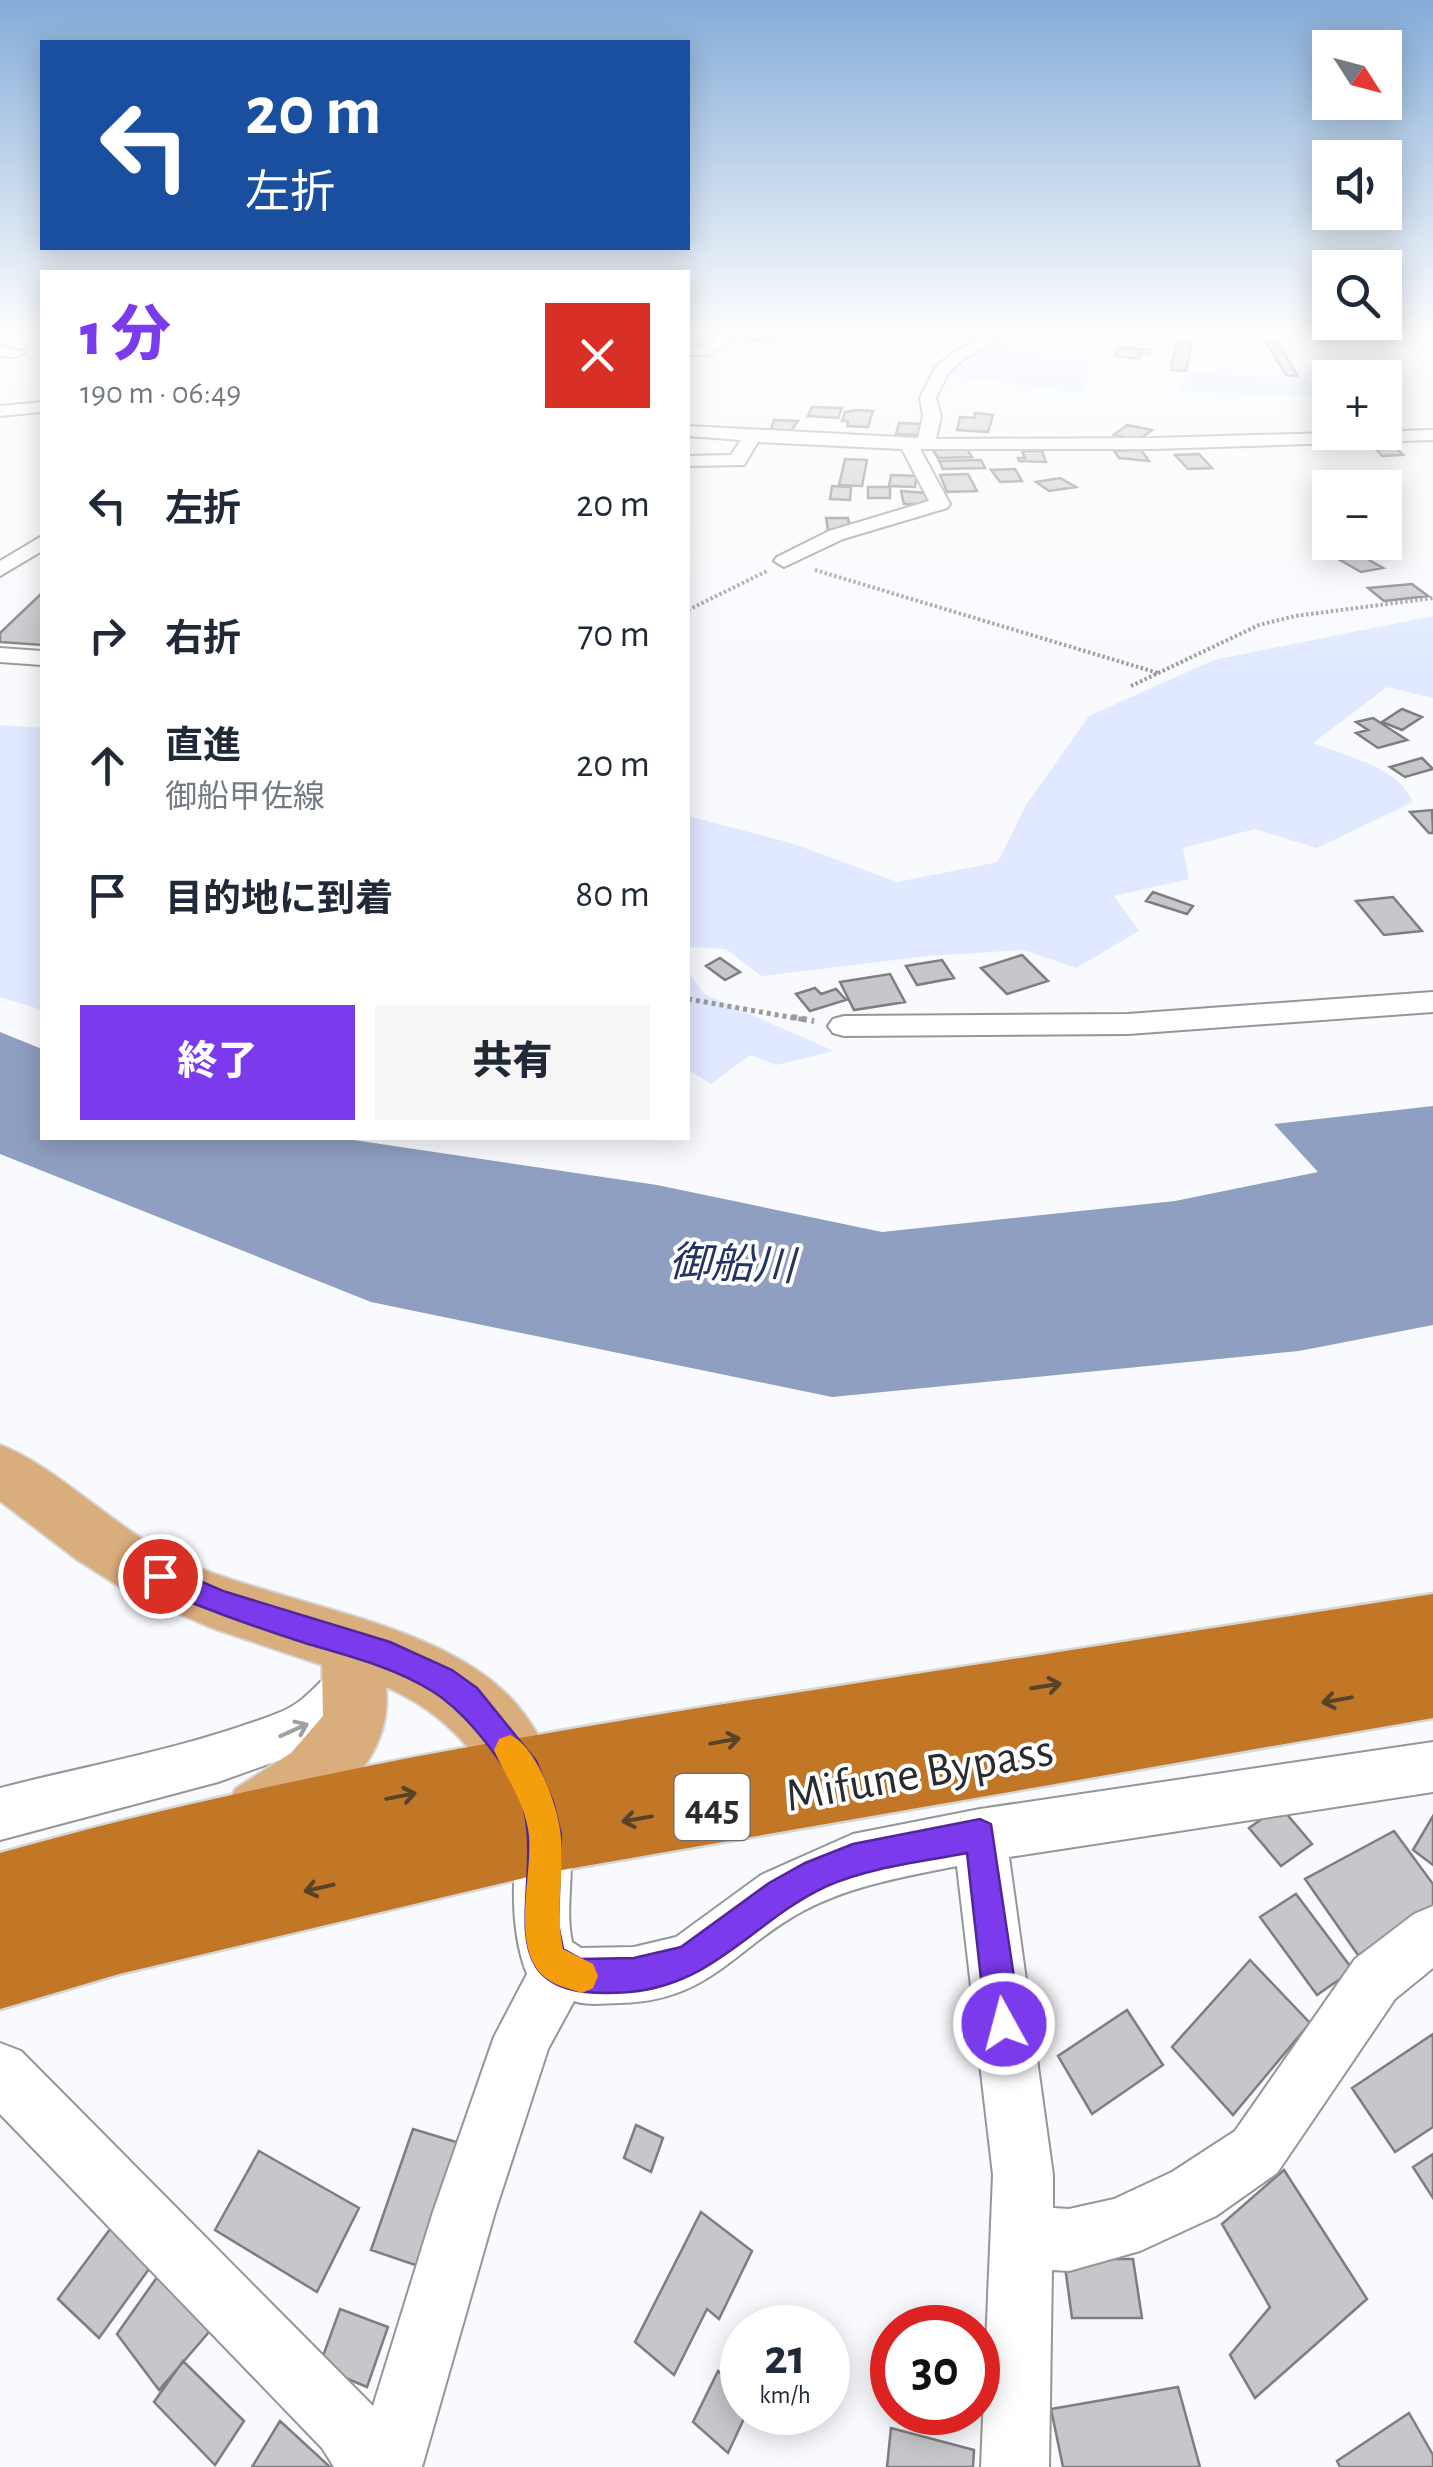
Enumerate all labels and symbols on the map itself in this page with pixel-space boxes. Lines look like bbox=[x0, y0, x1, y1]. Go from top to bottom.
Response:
north arrow bbox=[1312, 30, 1402, 120]
water label: 御船川 bbox=[668, 1240, 800, 1288]
pin bbox=[118, 1534, 203, 1619]
one-way arrow bbox=[1029, 1676, 1061, 1694]
one-way arrow bbox=[1321, 1691, 1354, 1710]
one-way arrow bbox=[278, 1720, 309, 1738]
street label: Mifune Bypass bbox=[782, 1727, 1057, 1821]
one-way arrow bbox=[709, 1731, 741, 1750]
road number: 445 bbox=[674, 1774, 750, 1840]
one-way arrow bbox=[384, 1786, 416, 1805]
one-way arrow bbox=[621, 1810, 654, 1829]
one-way arrow bbox=[304, 1880, 336, 1898]
position arrow bbox=[952, 1972, 1056, 2076]
speed limit sign: 30 bbox=[870, 2305, 1000, 2435]

